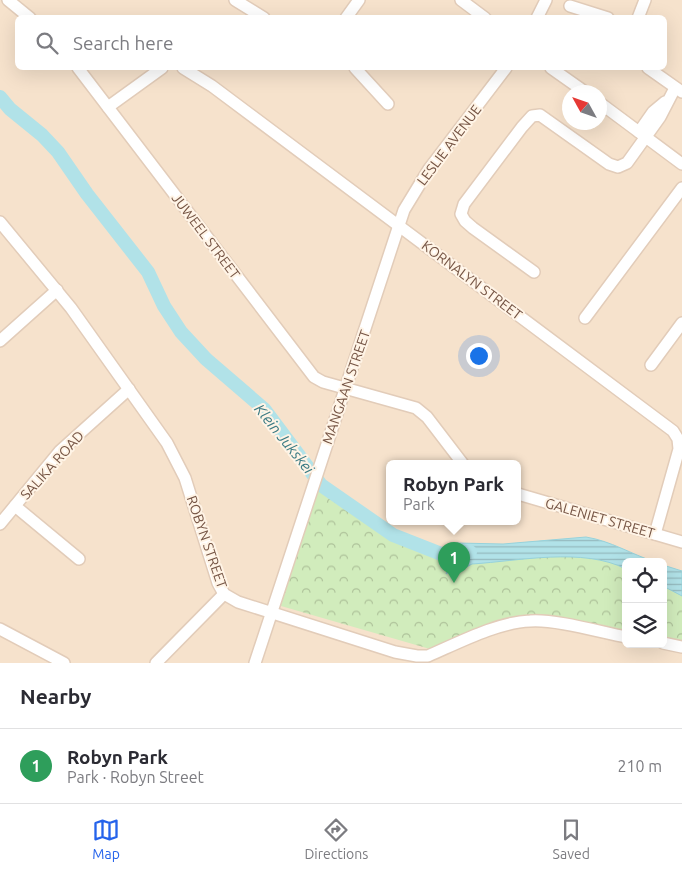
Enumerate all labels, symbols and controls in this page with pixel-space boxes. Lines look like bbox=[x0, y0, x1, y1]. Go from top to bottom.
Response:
search box bbox=[15, 15, 667, 70]
icon: search bbox=[33, 29, 61, 57]
text: Search here bbox=[73, 32, 173, 54]
north arrow bbox=[562, 85, 607, 130]
street label: LESLIE AVENUE bbox=[414, 101, 485, 188]
street label: JUWEEL STREET bbox=[169, 190, 243, 282]
street label: KORNALYN STREET bbox=[419, 237, 525, 323]
street label: MANGAAN STREET bbox=[319, 328, 373, 446]
your location bbox=[466, 343, 492, 369]
water label: Klein Jukskei bbox=[251, 401, 318, 478]
street label: SALIKA ROAD bbox=[17, 427, 87, 503]
popup bbox=[386, 460, 521, 525]
text: Robyn Park bbox=[403, 473, 504, 495]
street label: ROBYN STREET bbox=[184, 494, 230, 591]
text: Park bbox=[403, 495, 435, 513]
street label: GALENIET STREET bbox=[543, 495, 657, 541]
pin: 1 bbox=[438, 542, 470, 583]
map controls bbox=[622, 558, 667, 648]
button: locate bbox=[622, 558, 667, 603]
button: layers bbox=[622, 603, 667, 648]
text: Nearby bbox=[20, 684, 91, 708]
text: Robyn Park bbox=[67, 746, 168, 768]
text: 1 bbox=[31, 757, 41, 775]
text: 210 m bbox=[617, 757, 662, 775]
text: Park · Robyn Street bbox=[67, 768, 204, 786]
tab: Map bbox=[92, 816, 120, 862]
tab: Directions bbox=[304, 816, 368, 862]
tab: Saved bbox=[553, 816, 590, 862]

